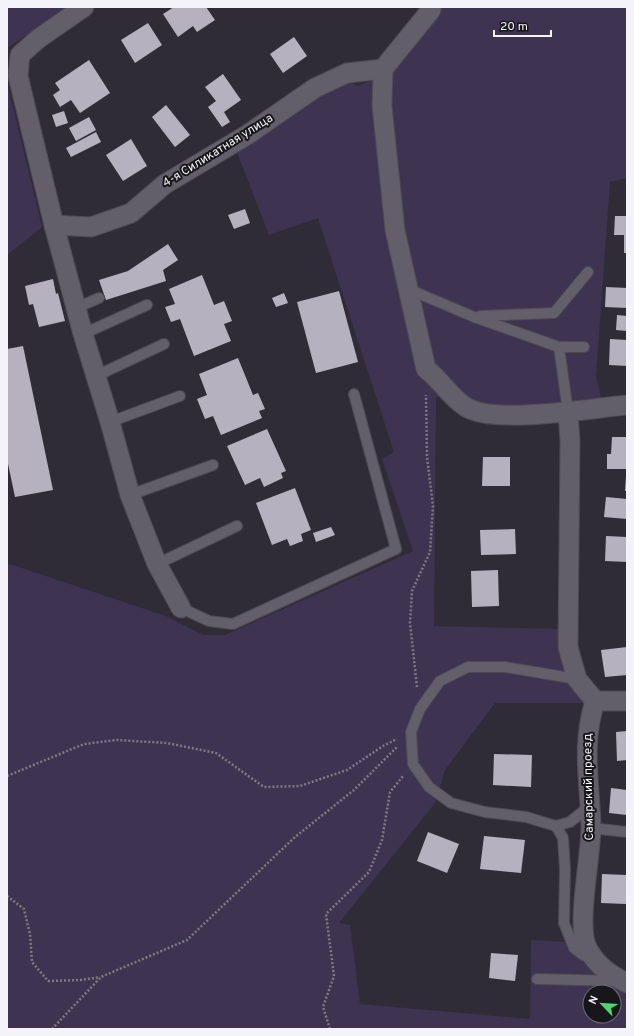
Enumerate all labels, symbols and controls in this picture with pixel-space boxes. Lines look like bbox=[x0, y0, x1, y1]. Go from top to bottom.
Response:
scale bar bbox=[494, 12, 551, 38]
text: 20 m bbox=[500, 19, 528, 35]
street label: 4-я Силикатная улица bbox=[160, 110, 276, 192]
street label: Самарский проезд bbox=[580, 733, 598, 841]
north arrow bbox=[582, 984, 622, 1024]
text: N bbox=[586, 994, 602, 1007]

